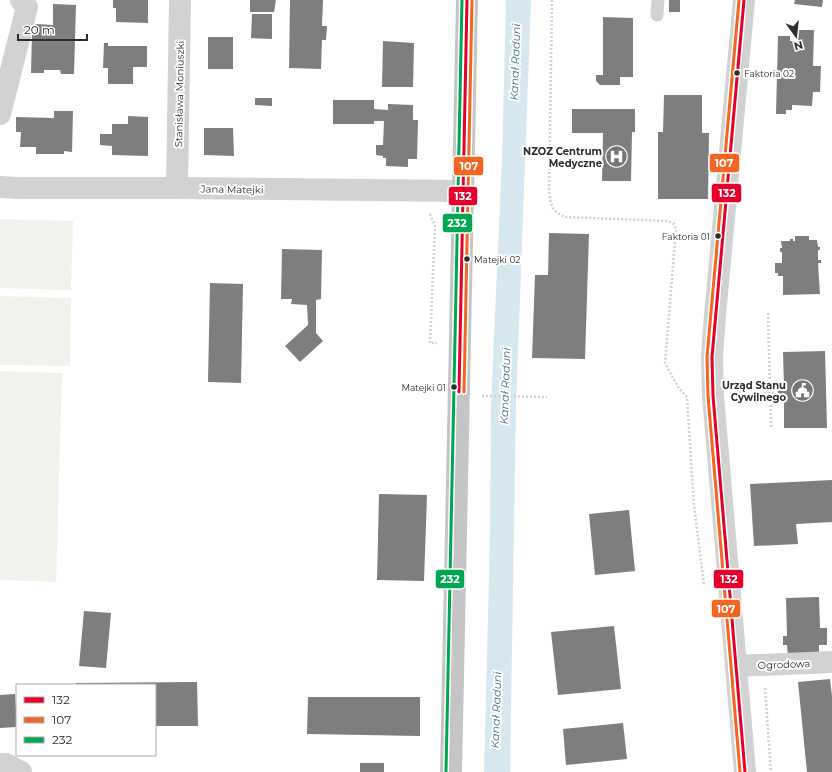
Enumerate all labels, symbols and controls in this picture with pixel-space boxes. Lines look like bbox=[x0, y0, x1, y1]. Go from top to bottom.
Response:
scale bar bbox=[18, 16, 87, 42]
north arrow bbox=[776, 16, 816, 56]
text: 20 m bbox=[24, 22, 55, 37]
water label: Kanał Raduni bbox=[507, 23, 523, 101]
text: N bbox=[792, 38, 805, 54]
street label: Stanisława Moniuszki bbox=[172, 41, 187, 147]
marker: Faktoria 02 bbox=[732, 68, 742, 78]
place label: Faktoria 02 bbox=[744, 68, 794, 79]
hospital icon: NZOZ Centrum Medyczne bbox=[604, 144, 630, 170]
place label: NZOZ Centrum Medyczne bbox=[523, 145, 602, 170]
line badge: 107 bbox=[709, 153, 740, 173]
line badge: 107 bbox=[453, 156, 484, 176]
text: 107 bbox=[715, 156, 733, 170]
text: 107 bbox=[460, 159, 478, 173]
street label: Jana Matejki bbox=[199, 182, 264, 197]
line badge: 132 bbox=[711, 183, 742, 203]
line badge: 132 bbox=[448, 186, 478, 206]
text: 132 bbox=[718, 186, 736, 200]
text: 132 bbox=[454, 189, 472, 203]
line badge: 232 bbox=[442, 213, 473, 233]
text: 232 bbox=[447, 216, 467, 230]
place label: Faktoria 01 bbox=[662, 231, 710, 242]
marker: Faktoria 01 bbox=[713, 231, 723, 241]
marker: Matejki 02 bbox=[462, 254, 472, 264]
place label: Matejki 02 bbox=[474, 254, 520, 265]
water label: Kanał Raduni bbox=[497, 347, 513, 425]
public building icon: Urząd Stanu Cywilnego bbox=[789, 378, 815, 404]
place label: Urząd Stanu Cywilnego bbox=[722, 379, 786, 404]
place label: Matejki 01 bbox=[401, 382, 446, 393]
marker: Matejki 01 bbox=[449, 382, 459, 392]
line badge: 232 bbox=[435, 569, 465, 589]
line badge: 132 bbox=[713, 569, 744, 589]
text: 232 bbox=[440, 572, 460, 586]
text: 132 bbox=[720, 572, 738, 586]
line badge: 107 bbox=[711, 599, 741, 618]
text: 107 bbox=[717, 602, 735, 616]
street label: Ogrodowa bbox=[757, 657, 811, 672]
water label: Kanał Raduni bbox=[488, 671, 504, 749]
legend bbox=[16, 684, 156, 756]
text: 132 bbox=[52, 692, 70, 707]
text: 107 bbox=[52, 712, 71, 727]
text: 232 bbox=[52, 732, 73, 747]

